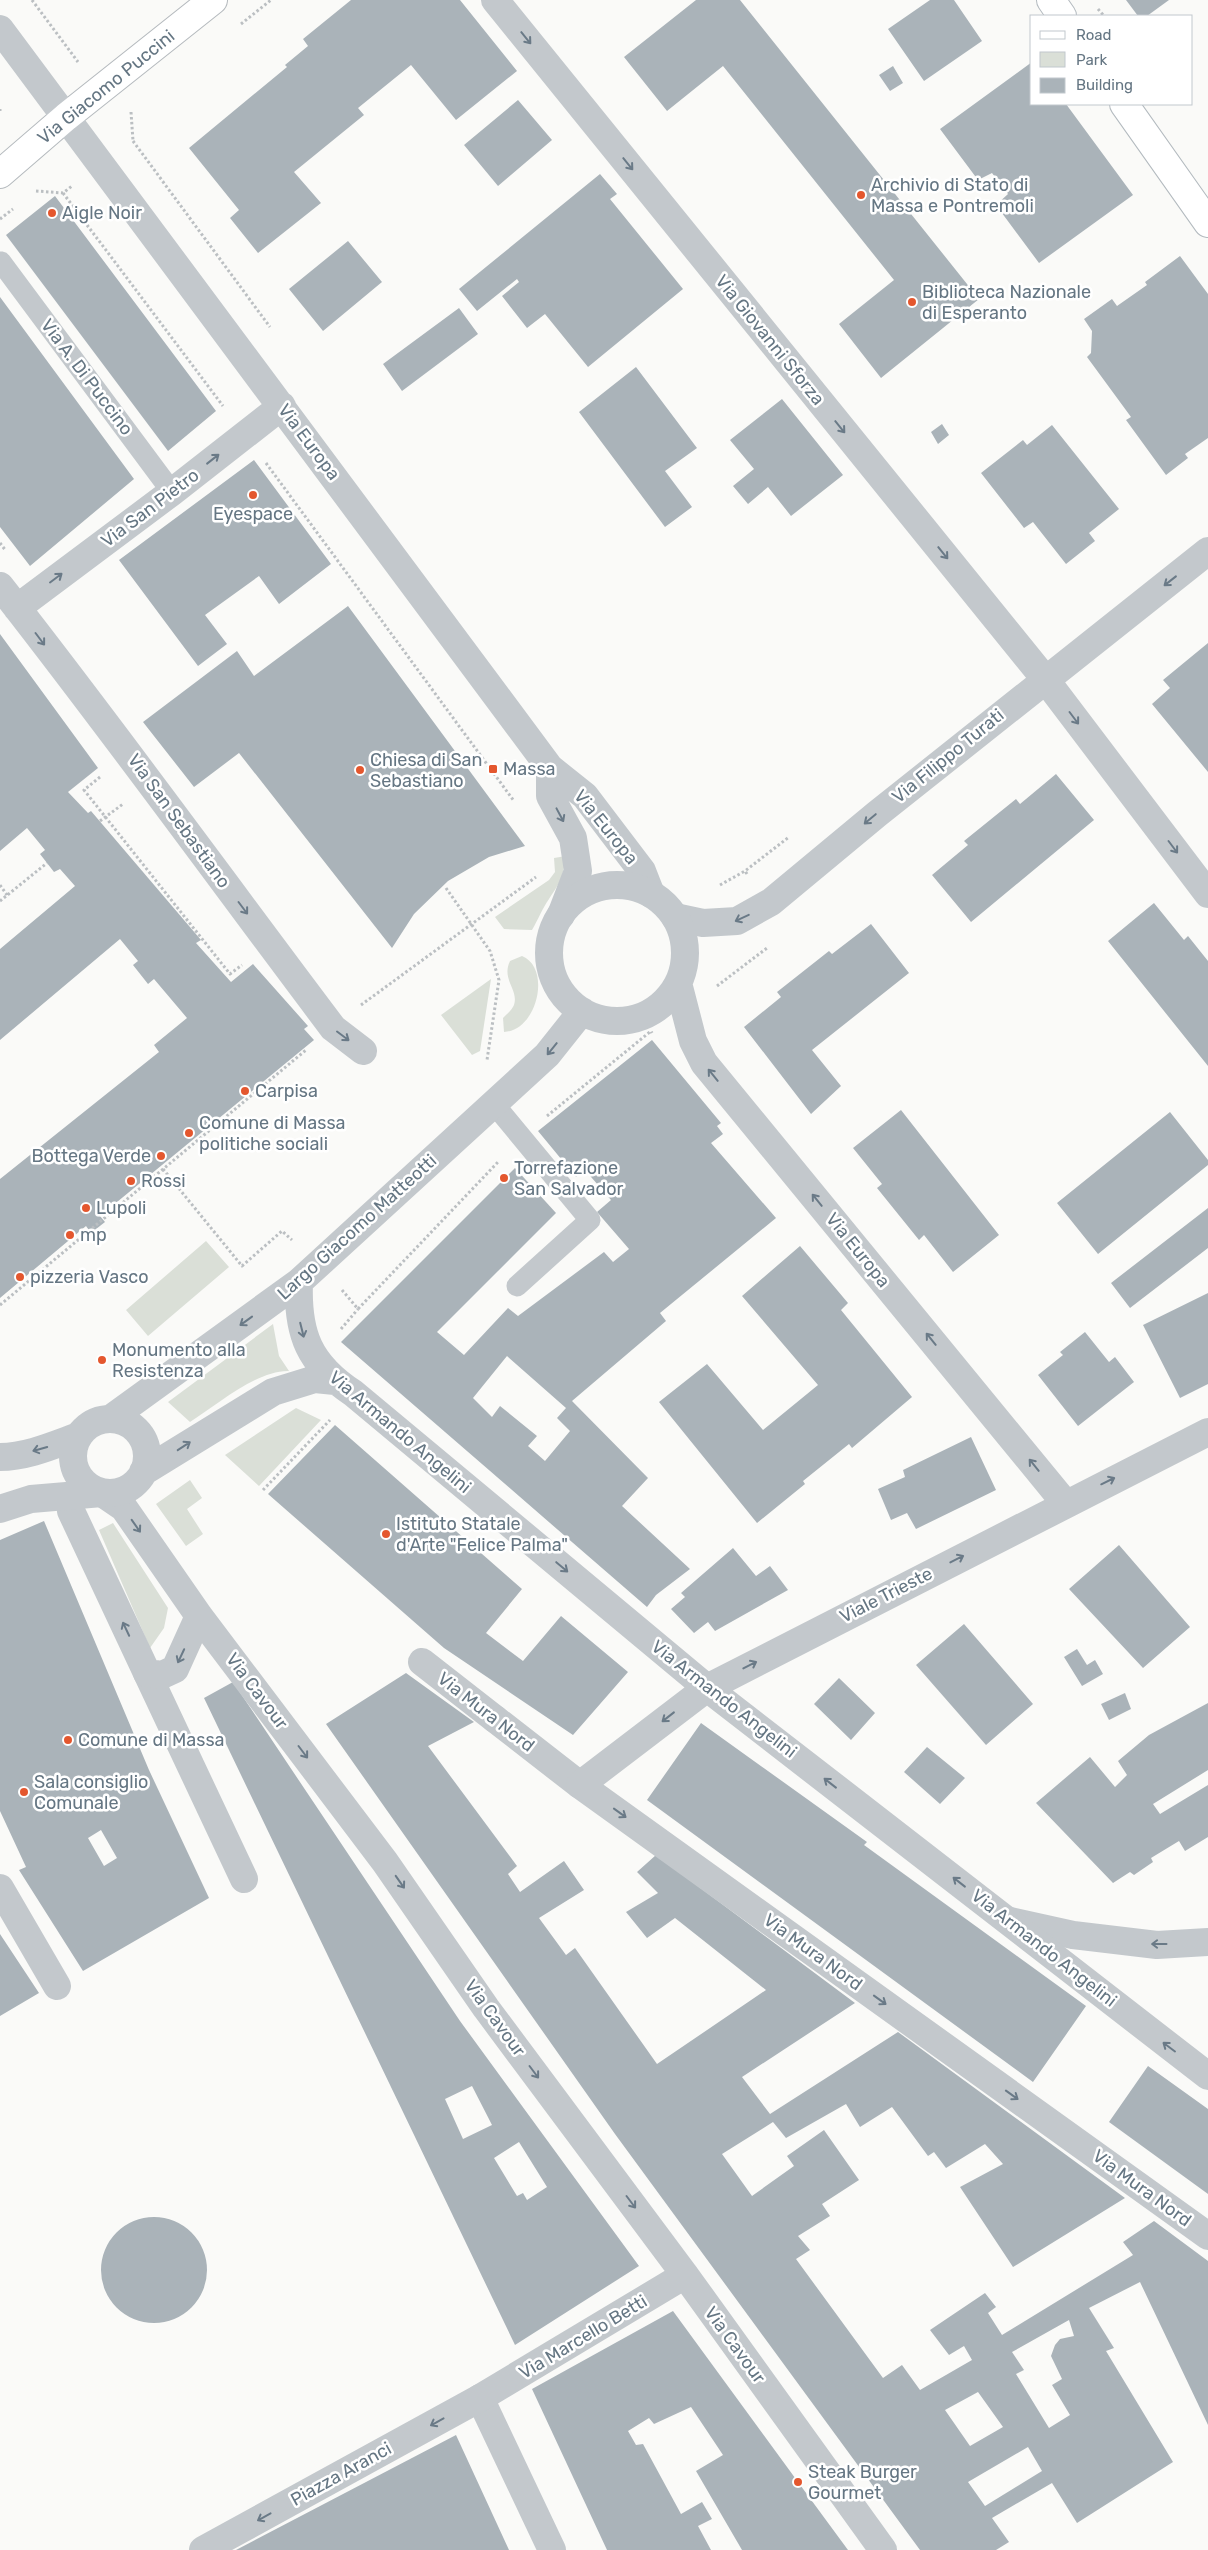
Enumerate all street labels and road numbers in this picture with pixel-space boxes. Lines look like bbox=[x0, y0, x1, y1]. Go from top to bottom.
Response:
street label: Via Giacomo Puccini bbox=[33, 25, 179, 149]
street label: Via Giovanni Sforza bbox=[711, 270, 829, 410]
street label: Via A. Di Puccino bbox=[36, 314, 138, 440]
street label: Via Europa bbox=[273, 400, 345, 484]
street label: Via San Pietro bbox=[97, 464, 203, 552]
street label: Via Filippo Turati bbox=[888, 704, 1008, 808]
street label: Via San Sebastiano bbox=[123, 750, 235, 892]
street label: Via Europa bbox=[569, 785, 643, 869]
street label: Largo Giacomo Matteotti bbox=[273, 1150, 441, 1304]
street label: Via Europa bbox=[821, 1208, 895, 1292]
street label: Via Armando Angelini bbox=[325, 1366, 475, 1498]
street label: Viale Trieste bbox=[836, 1562, 936, 1628]
street label: Via Armando Angelini bbox=[647, 1635, 801, 1763]
street label: Via Cavour bbox=[221, 1649, 293, 1734]
street label: Via Mura Nord bbox=[433, 1667, 539, 1757]
street label: Via Armando Angelini bbox=[967, 1884, 1121, 2012]
street label: Via Mura Nord bbox=[759, 1909, 867, 1995]
street label: Via Cavour bbox=[460, 1975, 530, 2061]
street label: Via Mura Nord bbox=[1088, 2145, 1196, 2231]
street label: Via Marcello Betti bbox=[515, 2290, 651, 2384]
street label: Via Cavour bbox=[700, 2302, 770, 2388]
street label: Piazza Aranci bbox=[287, 2437, 395, 2511]

